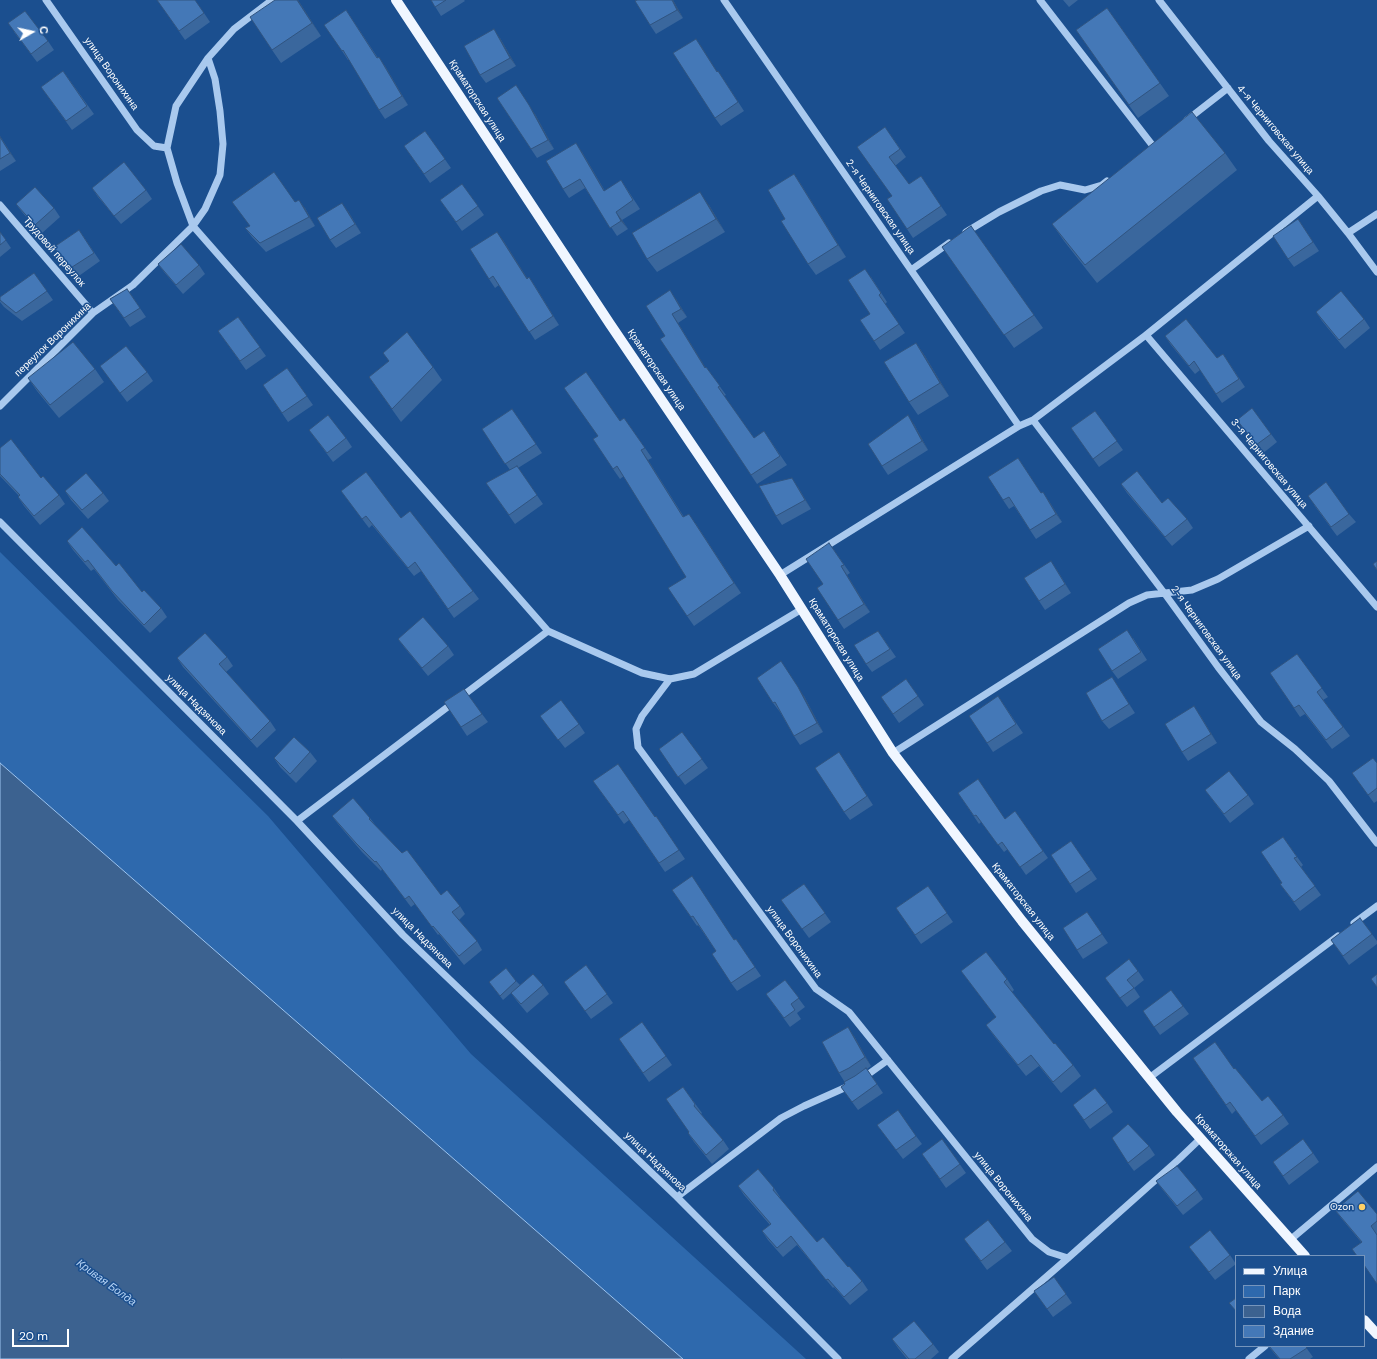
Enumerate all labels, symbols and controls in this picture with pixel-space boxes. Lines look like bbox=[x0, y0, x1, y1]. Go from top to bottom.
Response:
north arrow bbox=[12, 12, 52, 52]
text: С bbox=[36, 25, 51, 35]
street label: улица Воронихина bbox=[81, 35, 141, 113]
street label: Краматорская улица bbox=[446, 58, 508, 144]
street label: 4-я Черниговская улица bbox=[1234, 83, 1316, 177]
street label: 2-я Черниговская улица bbox=[843, 157, 917, 257]
street label: Трудовой переулок bbox=[20, 215, 88, 289]
street label: переулок Воронихина bbox=[12, 300, 94, 380]
street label: Краматорская улица bbox=[624, 327, 688, 413]
street label: 3-я Черниговская улица bbox=[1228, 417, 1310, 511]
street label: 2-я Черниговская улица bbox=[1168, 584, 1244, 682]
street label: Краматорская улица bbox=[806, 596, 866, 684]
street label: улица Надзянова bbox=[163, 672, 229, 738]
street label: Краматорская улица bbox=[989, 861, 1057, 943]
street label: улица Воронихина bbox=[764, 904, 824, 980]
street label: улица Надзянова bbox=[389, 905, 455, 971]
street label: Краматорская улица bbox=[1192, 1112, 1264, 1192]
street label: улица Надзянова bbox=[622, 1130, 688, 1194]
street label: улица Воронихина bbox=[971, 1150, 1035, 1224]
place label: Ozon bbox=[1330, 1201, 1354, 1213]
marker: Ozon bbox=[1357, 1202, 1367, 1212]
legend bbox=[1235, 1255, 1365, 1347]
water label: Кривая Болда bbox=[74, 1257, 138, 1309]
text: Улица bbox=[1273, 1263, 1307, 1279]
text: Парк bbox=[1273, 1283, 1300, 1299]
text: Вода bbox=[1273, 1303, 1301, 1319]
scale bar bbox=[14, 1321, 71, 1347]
text: Здание bbox=[1273, 1323, 1314, 1339]
text: 20 m bbox=[19, 1328, 48, 1344]

